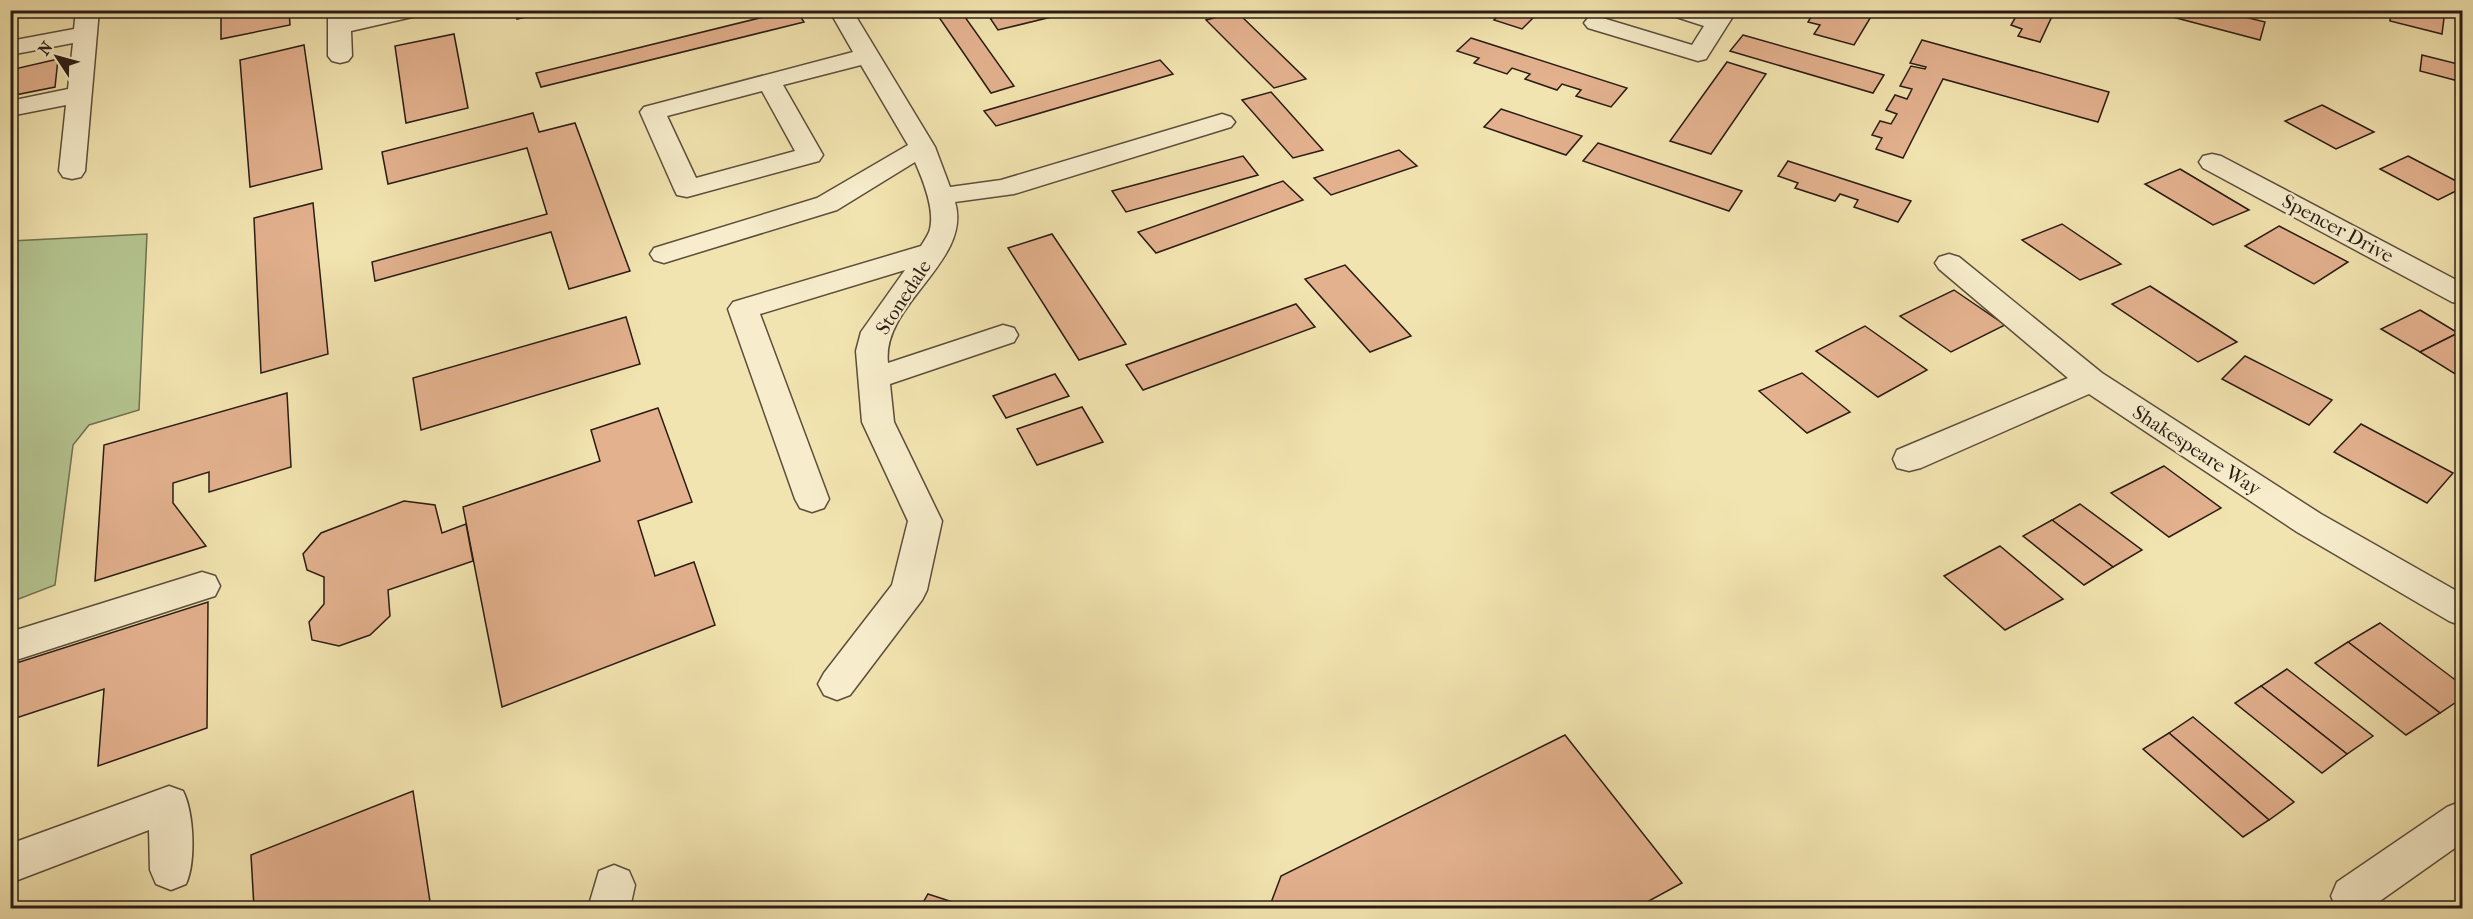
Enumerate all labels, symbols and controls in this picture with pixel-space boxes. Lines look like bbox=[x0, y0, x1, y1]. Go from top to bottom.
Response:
north arrow bbox=[27, 27, 87, 87]
text: N bbox=[34, 37, 57, 59]
street label: Spencer Drive bbox=[2278, 189, 2398, 268]
street label: Stonedale bbox=[871, 256, 936, 339]
street label: Shakespeare Way bbox=[2128, 400, 2266, 501]

